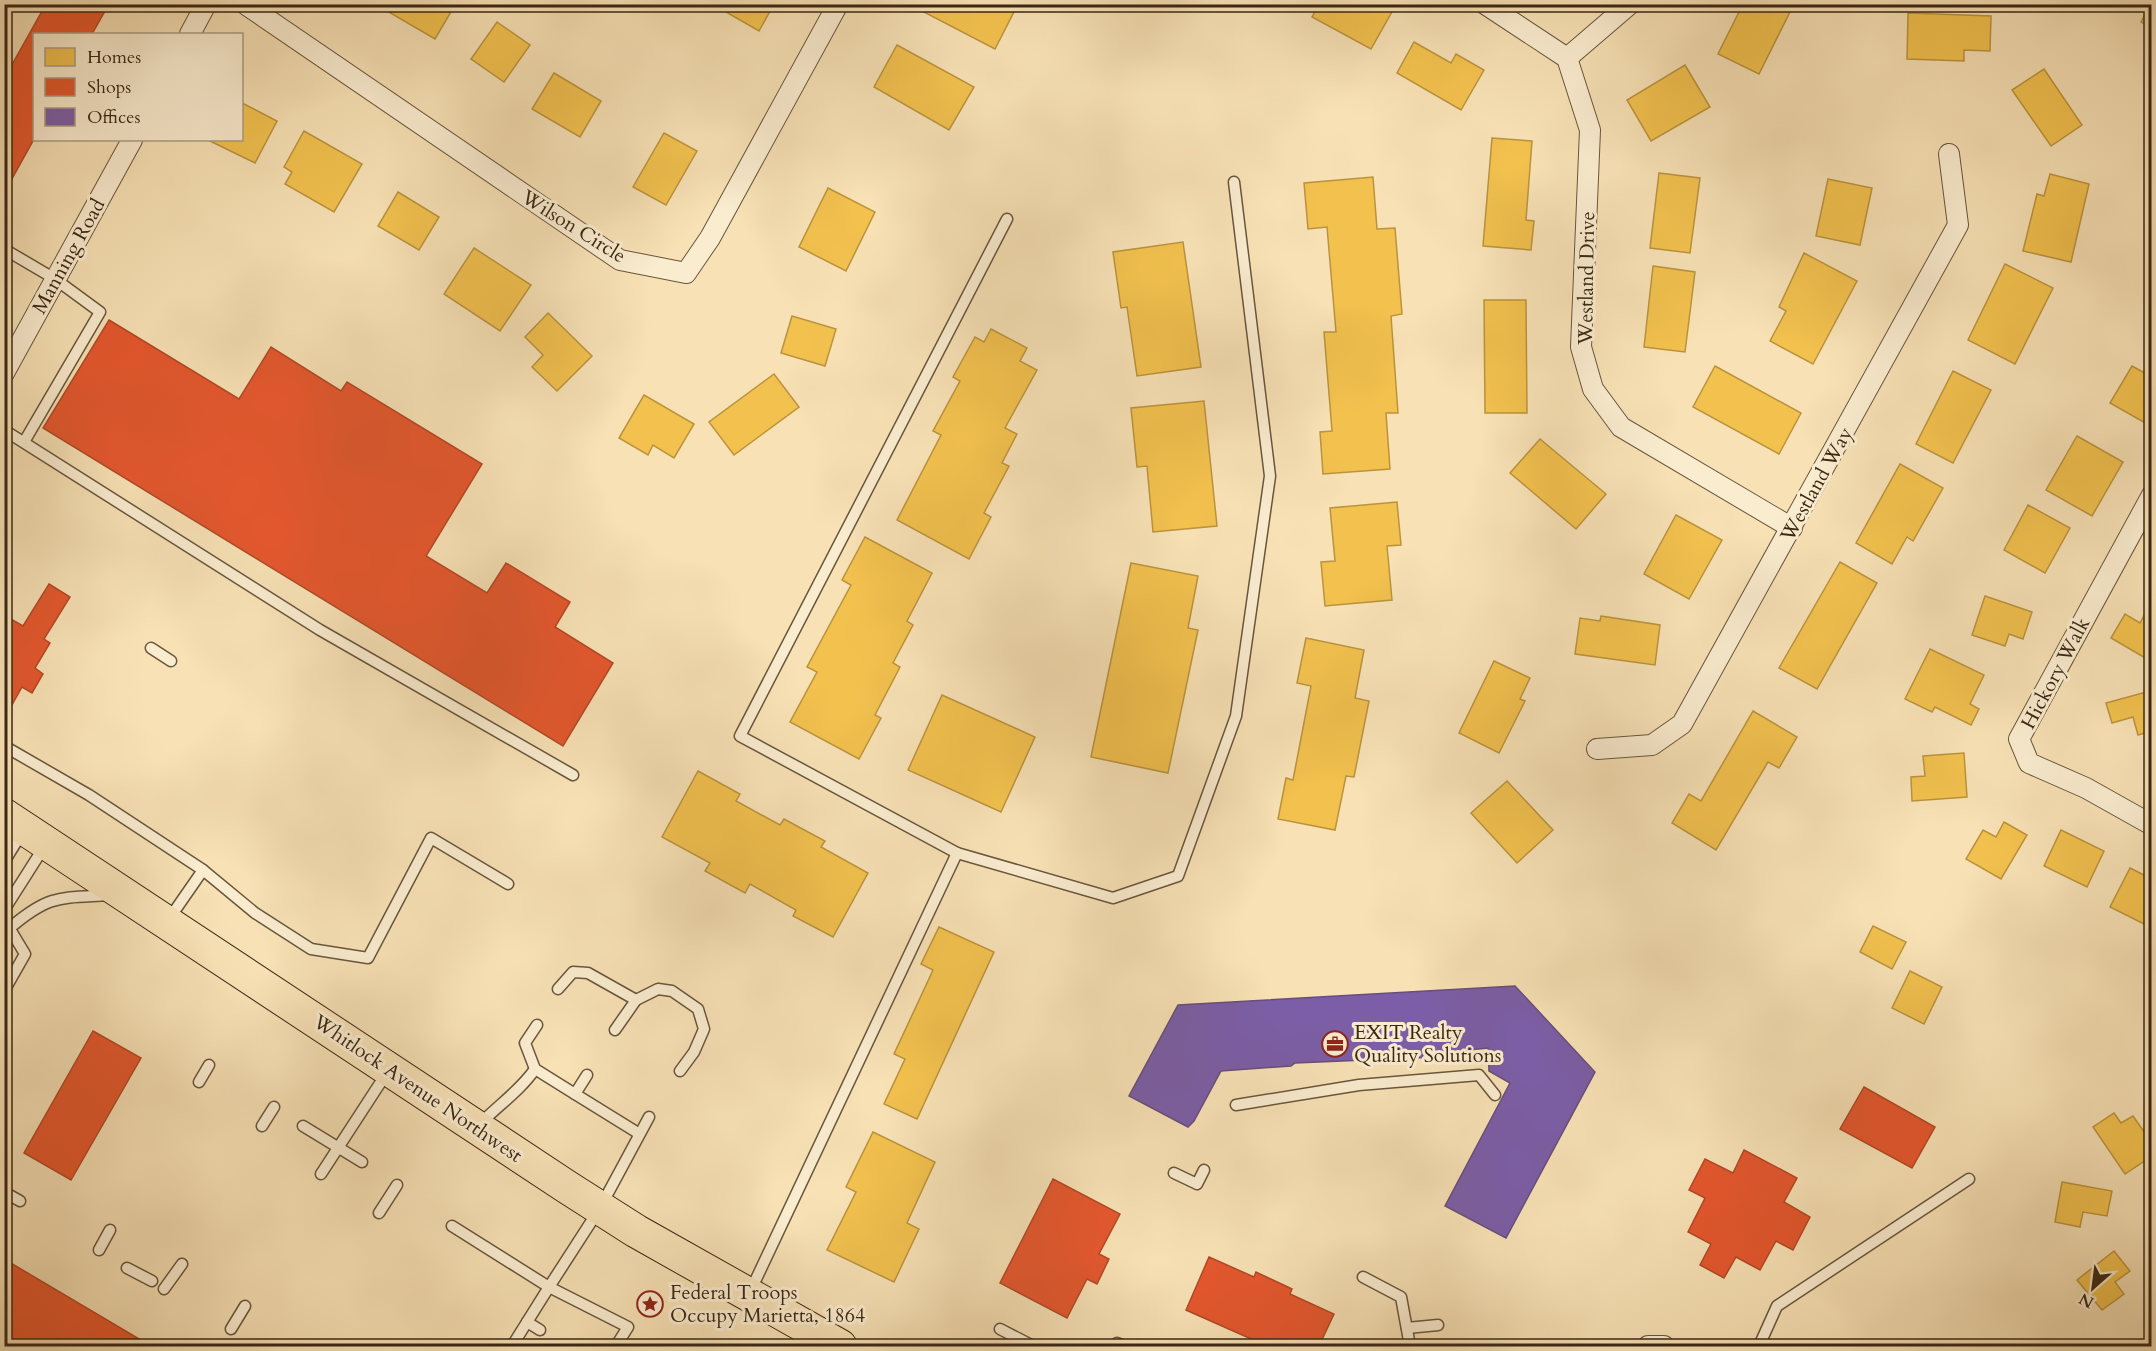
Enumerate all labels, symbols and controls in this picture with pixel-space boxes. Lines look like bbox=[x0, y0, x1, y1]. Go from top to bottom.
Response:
legend bbox=[33, 33, 243, 141]
text: Homes bbox=[87, 45, 141, 70]
text: Shops bbox=[87, 75, 131, 100]
text: Offices bbox=[87, 105, 141, 130]
street label: Wilson Circle bbox=[515, 183, 631, 269]
street label: Manning Road bbox=[26, 194, 111, 319]
street label: Westland Drive bbox=[1572, 211, 1601, 346]
street label: Westland Way bbox=[1773, 422, 1859, 547]
street label: Hickory Walk bbox=[2015, 612, 2096, 734]
street label: Whitlock Avenue Northwest bbox=[307, 1008, 528, 1169]
place label: EXIT Realty Quality Solutions bbox=[1354, 1019, 1502, 1069]
office icon: EXIT Realty Quality Solutions bbox=[1320, 1029, 1350, 1059]
north arrow bbox=[2063, 1258, 2123, 1318]
place label: Federal Troops Occupy Marietta, 1864 bbox=[670, 1279, 865, 1329]
text: N bbox=[2075, 1287, 2098, 1313]
place icon: Federal Troops Occupy Marietta, 1864 bbox=[635, 1289, 665, 1319]

